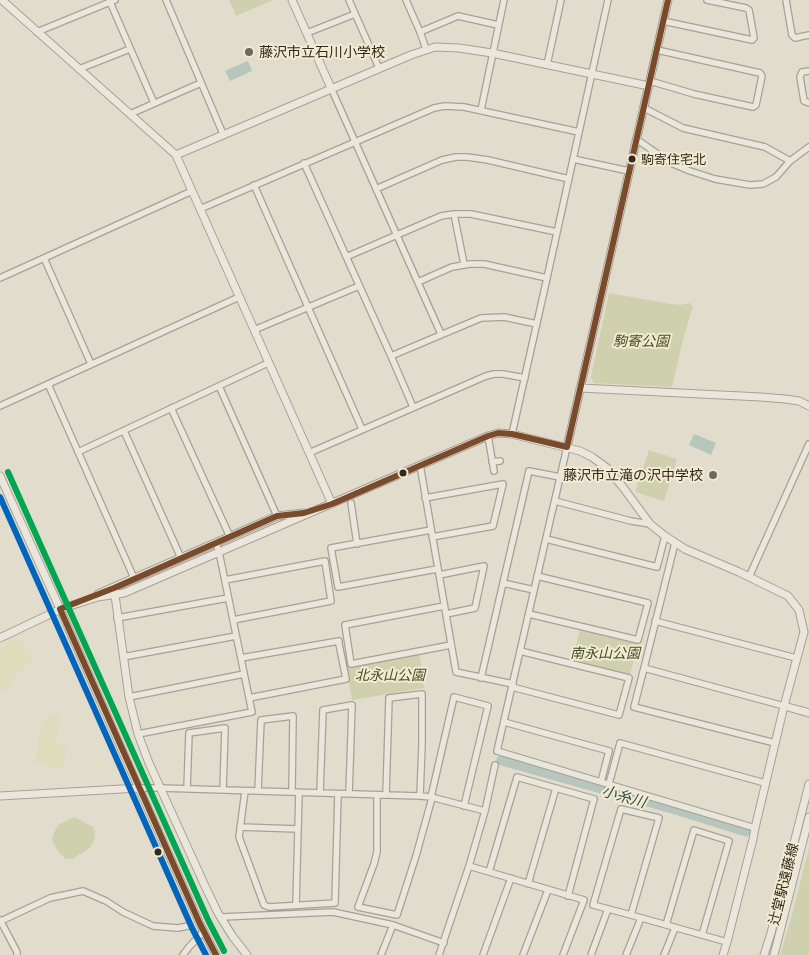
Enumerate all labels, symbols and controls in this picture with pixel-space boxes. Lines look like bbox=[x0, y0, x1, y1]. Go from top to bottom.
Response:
place label: 藤沢市立石川小学校 bbox=[259, 44, 385, 60]
marker: 藤沢市立石川小学校 bbox=[243, 46, 255, 58]
place label: 駒寄住宅北 bbox=[641, 151, 706, 167]
marker: 駒寄住宅北 bbox=[627, 154, 637, 164]
park label: 駒寄公園 bbox=[613, 333, 669, 349]
place label: 藤沢市立滝の沢中学校 bbox=[563, 467, 703, 483]
unlabelled marker bbox=[398, 468, 408, 478]
marker: 藤沢市立滝の沢中学校 bbox=[707, 469, 719, 481]
park label: 南永山公園 bbox=[570, 645, 640, 661]
park label: 北永山公園 bbox=[355, 667, 425, 683]
water label: 小糸川 bbox=[600, 781, 648, 811]
street label: 辻堂駅遠藤線 bbox=[765, 841, 801, 927]
unlabelled marker bbox=[153, 847, 163, 857]

